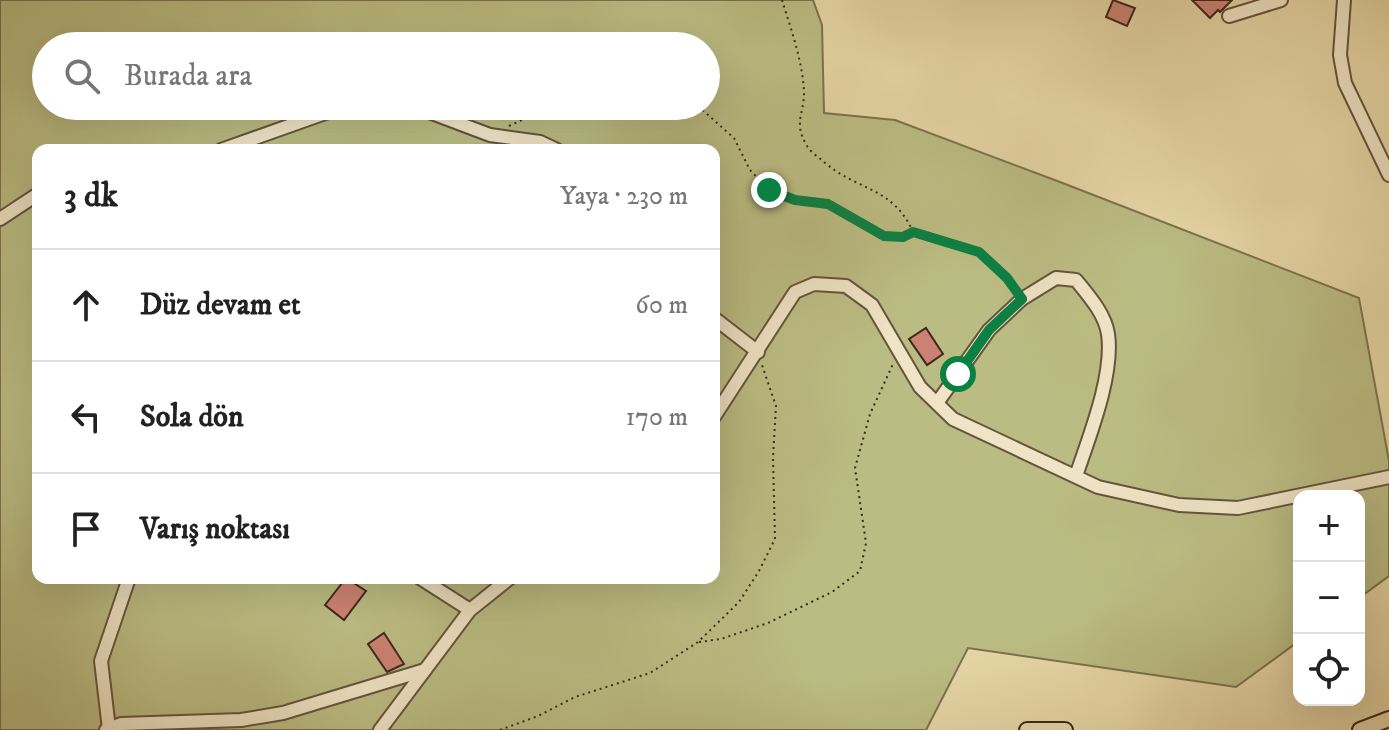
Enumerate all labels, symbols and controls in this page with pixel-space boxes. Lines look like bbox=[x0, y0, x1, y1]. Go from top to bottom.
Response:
search box bbox=[32, 32, 720, 120]
icon: search bbox=[60, 54, 104, 98]
text: Burada ara bbox=[124, 58, 252, 95]
route end bbox=[751, 172, 787, 208]
text: 3 dk bbox=[64, 175, 118, 217]
text: Yaya · 230 m bbox=[560, 180, 688, 213]
icon: ahead bbox=[64, 283, 108, 327]
text: Düz devam et bbox=[140, 287, 301, 324]
text: 60 m bbox=[635, 289, 688, 322]
route start bbox=[940, 356, 976, 392]
icon: left bbox=[64, 395, 108, 439]
text: Sola dön bbox=[140, 399, 244, 436]
text: 170 m bbox=[626, 401, 688, 434]
map controls bbox=[1293, 490, 1365, 706]
button: + bbox=[1293, 490, 1365, 562]
icon: arrive bbox=[64, 507, 108, 551]
text: Varış noktası bbox=[140, 511, 290, 548]
button: − bbox=[1293, 562, 1365, 634]
button: locate bbox=[1293, 634, 1365, 706]

